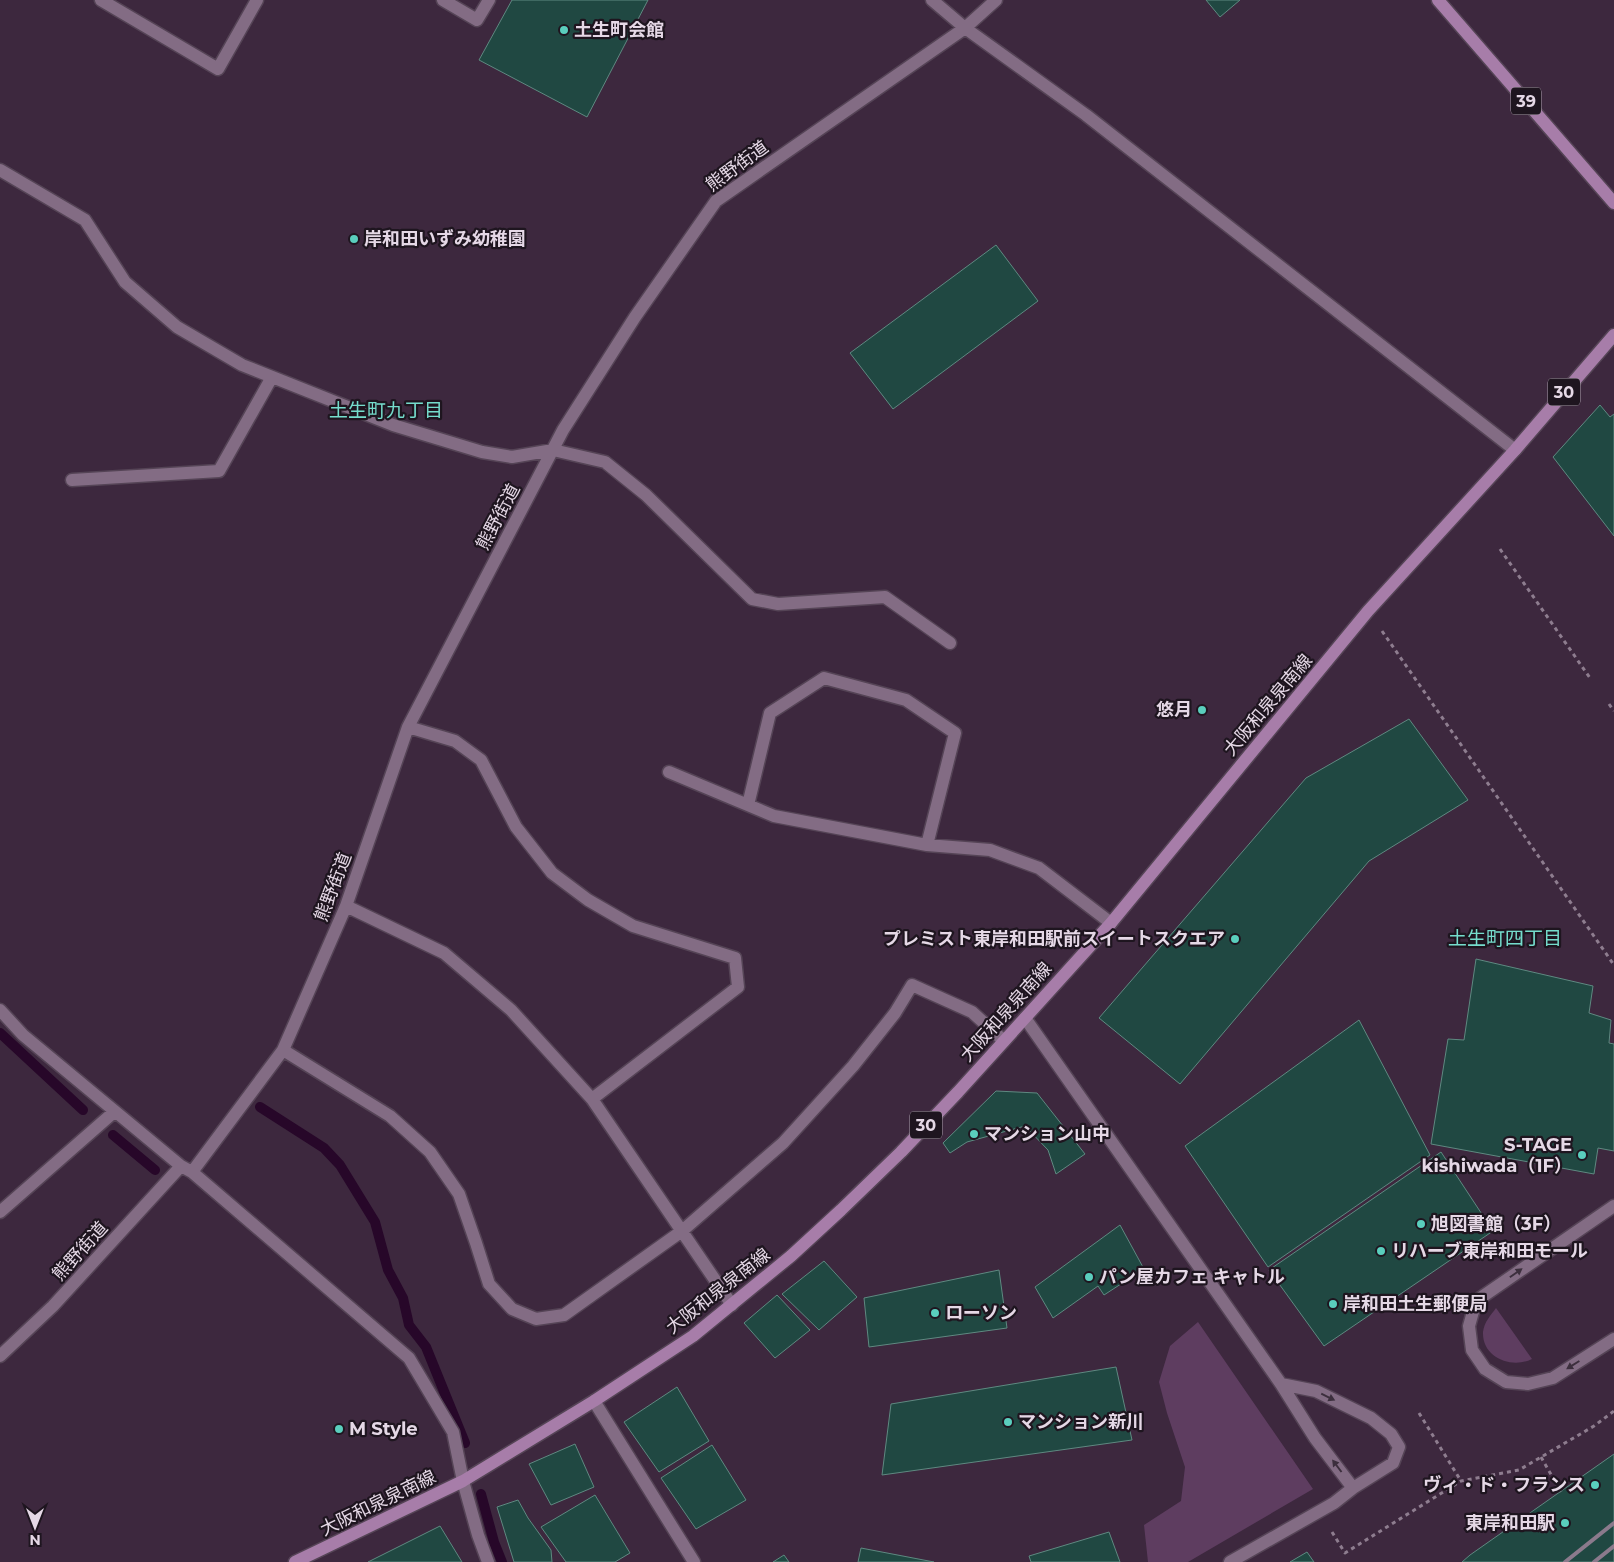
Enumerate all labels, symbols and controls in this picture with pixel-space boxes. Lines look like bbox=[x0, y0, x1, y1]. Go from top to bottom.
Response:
place label: 土生町会館 bbox=[574, 19, 664, 41]
marker: 土生町会館 bbox=[558, 24, 570, 36]
road number: 39 bbox=[1511, 88, 1541, 114]
street label: 熊野街道 bbox=[701, 136, 773, 196]
place label: 岸和田いずみ幼稚園 bbox=[364, 228, 526, 250]
marker: 岸和田いずみ幼稚園 bbox=[348, 233, 360, 245]
road number: 30 bbox=[1548, 378, 1580, 406]
district label: 土生町九丁目 bbox=[329, 399, 443, 422]
street label: 熊野街道 bbox=[471, 480, 525, 554]
street label: 大阪和泉泉南線 bbox=[1219, 650, 1317, 760]
place label: 悠月 bbox=[1156, 699, 1192, 721]
marker: 悠月 bbox=[1196, 704, 1208, 716]
street label: 熊野街道 bbox=[310, 849, 356, 925]
district label: 土生町四丁目 bbox=[1448, 927, 1562, 950]
place label: プレミスト東岸和田駅前スイートスクエア bbox=[883, 928, 1225, 950]
marker: プレミスト東岸和田駅前スイートスクエア bbox=[1229, 933, 1241, 945]
street label: 大阪和泉泉南線 bbox=[956, 958, 1056, 1066]
road number: 30 bbox=[910, 1112, 942, 1138]
place label: マンション山中 bbox=[984, 1123, 1110, 1145]
marker: マンション山中 bbox=[968, 1128, 980, 1140]
place label: S-TAGE kishiwada（1F） bbox=[1422, 1134, 1572, 1177]
marker: S-TAGE kishiwada（1F） bbox=[1576, 1149, 1588, 1161]
place label: 旭図書館（3F） bbox=[1431, 1213, 1561, 1235]
street label: 熊野街道 bbox=[48, 1217, 112, 1285]
marker: 旭図書館（3F） bbox=[1415, 1218, 1427, 1230]
place label: リハーブ東岸和田モール bbox=[1391, 1240, 1588, 1262]
street label: 大阪和泉泉南線 bbox=[662, 1244, 774, 1338]
marker: リハーブ東岸和田モール bbox=[1375, 1245, 1387, 1257]
place label: パン屋カフェ キャトル bbox=[1099, 1266, 1285, 1288]
one-way arrow bbox=[1510, 1268, 1523, 1278]
marker: パン屋カフェ キャトル bbox=[1083, 1271, 1095, 1283]
place label: 岸和田土生郵便局 bbox=[1343, 1293, 1487, 1315]
marker: 岸和田土生郵便局 bbox=[1327, 1298, 1339, 1310]
place label: ローソン bbox=[945, 1302, 1017, 1324]
marker: ローソン bbox=[929, 1307, 941, 1319]
one-way arrow bbox=[1566, 1360, 1579, 1369]
one-way arrow bbox=[1321, 1393, 1335, 1401]
place label: マンション新川 bbox=[1018, 1411, 1144, 1433]
marker: マンション新川 bbox=[1002, 1416, 1014, 1428]
place label: M Style bbox=[349, 1418, 418, 1440]
marker: M Style bbox=[333, 1423, 345, 1435]
one-way arrow bbox=[1332, 1459, 1342, 1473]
street label: 大阪和泉泉南線 bbox=[317, 1465, 439, 1541]
place label: ヴィ・ド・フランス bbox=[1423, 1474, 1585, 1496]
marker: ヴィ・ド・フランス bbox=[1589, 1479, 1601, 1491]
north arrow bbox=[10, 1502, 60, 1552]
place label: 東岸和田駅 bbox=[1465, 1512, 1555, 1534]
marker: 東岸和田駅 bbox=[1559, 1517, 1571, 1529]
text: N bbox=[29, 1531, 41, 1549]

